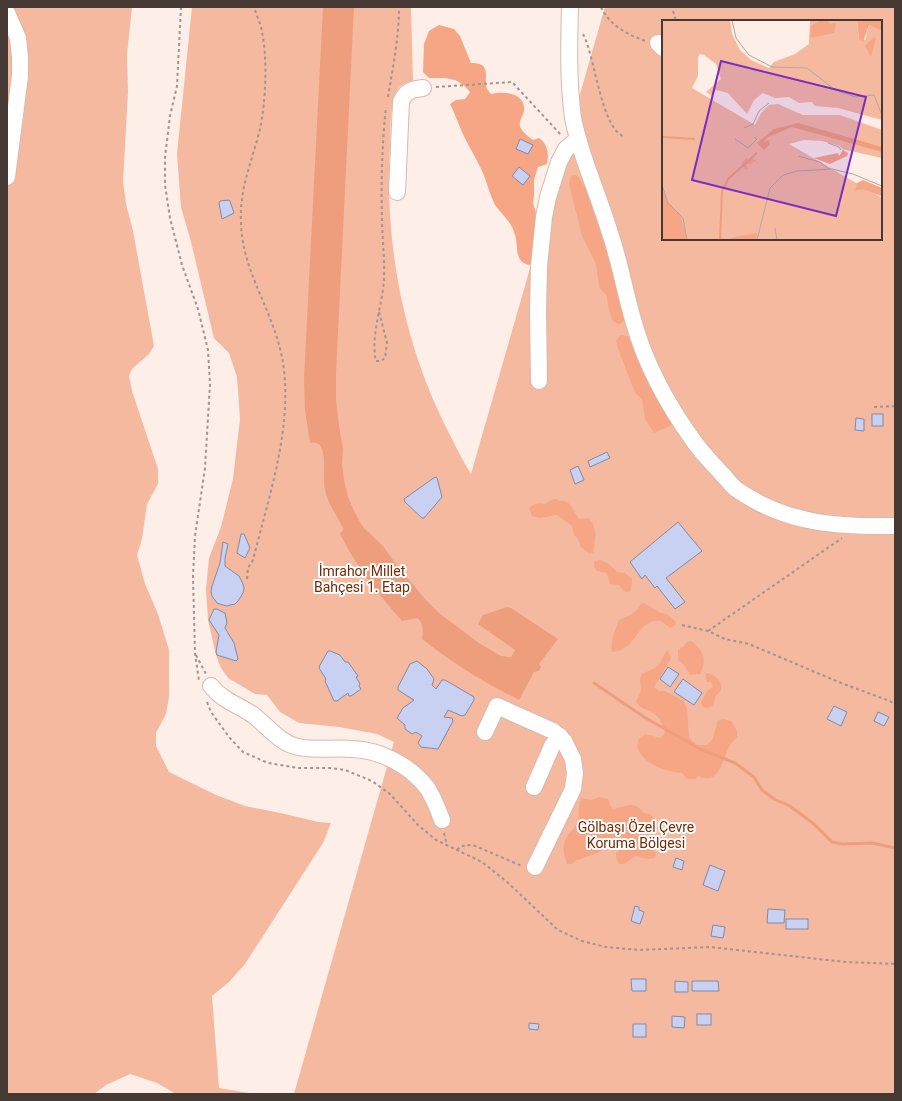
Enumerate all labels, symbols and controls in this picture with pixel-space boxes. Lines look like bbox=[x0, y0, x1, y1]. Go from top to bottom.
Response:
inset map bbox=[662, 20, 882, 240]
park label: İmrahor Millet Bahçesi 1. Etap bbox=[314, 563, 410, 595]
park label: Gölbaşı Özel Çevre Koruma Bölgesi bbox=[578, 819, 694, 851]

